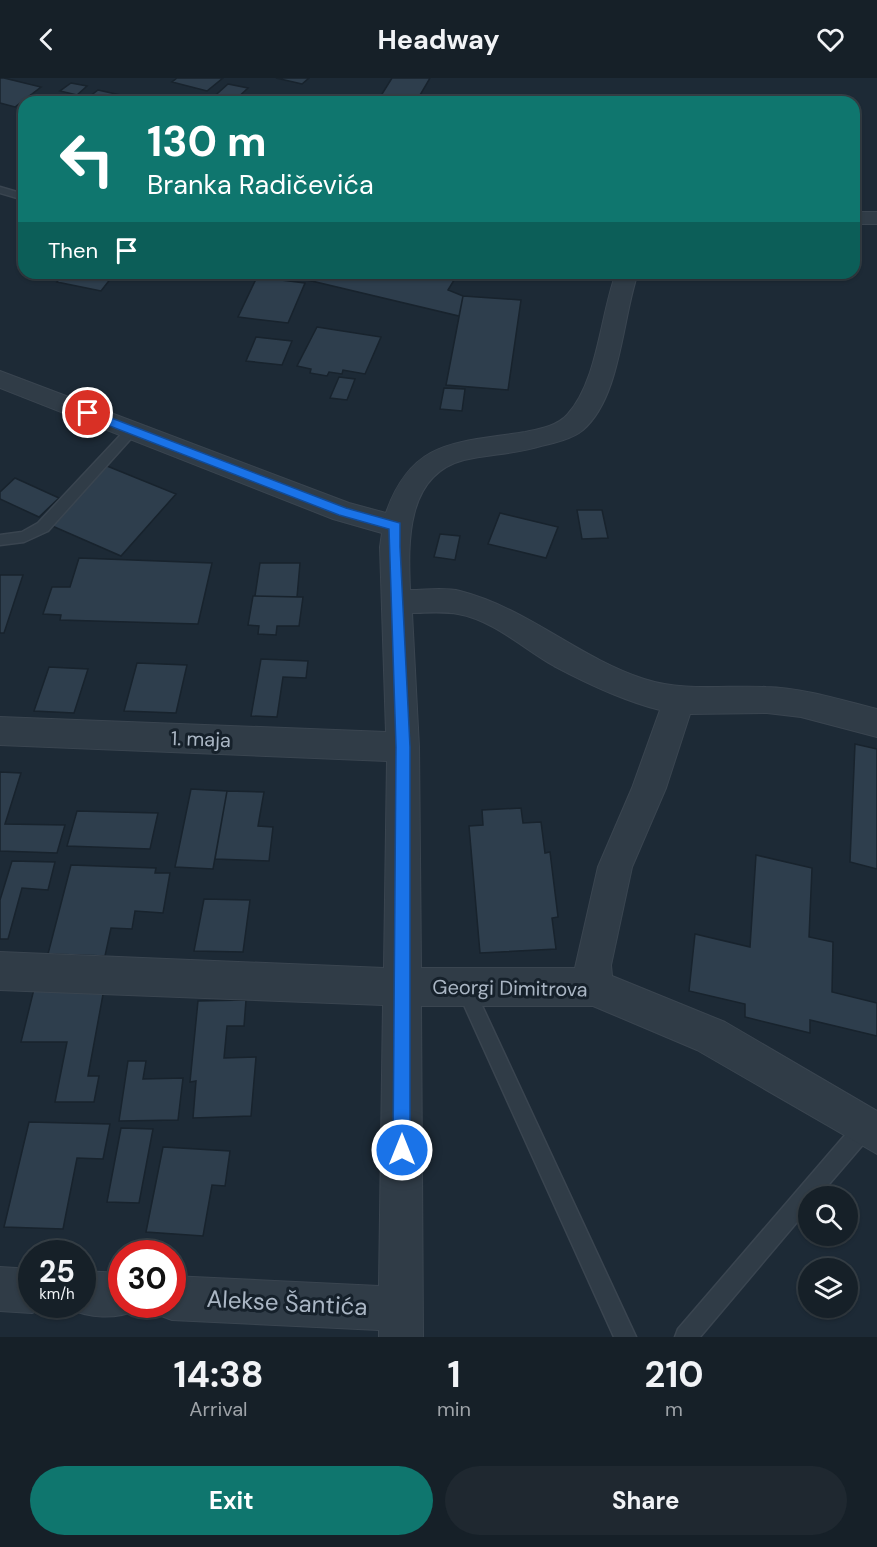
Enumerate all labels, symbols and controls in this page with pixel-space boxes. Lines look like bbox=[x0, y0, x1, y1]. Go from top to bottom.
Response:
text: Headway bbox=[377, 22, 500, 57]
icon: back bbox=[30, 23, 63, 56]
icon: heart bbox=[814, 23, 847, 56]
text: 130 m bbox=[147, 114, 267, 169]
icon: left bbox=[48, 120, 126, 198]
text: Branka Radičevića bbox=[147, 167, 374, 202]
icon: arrive bbox=[110, 234, 143, 267]
text: Then bbox=[48, 236, 98, 265]
pin bbox=[62, 387, 113, 438]
icon: arrive bbox=[71, 396, 104, 429]
street label: 1. maja bbox=[171, 725, 231, 753]
street label: Georgi Dimitrova bbox=[432, 974, 588, 1002]
position arrow bbox=[370, 1118, 434, 1182]
map controls bbox=[798, 1186, 858, 1318]
button: search bbox=[798, 1186, 858, 1246]
speed limit sign: 30 bbox=[108, 1240, 186, 1318]
text: 25 bbox=[39, 1252, 75, 1291]
button: layers bbox=[798, 1258, 858, 1318]
street label: Alekse Šantića bbox=[206, 1283, 368, 1322]
text: km/h bbox=[39, 1284, 75, 1304]
text: 14:38 bbox=[173, 1351, 264, 1398]
text: 1 bbox=[447, 1351, 461, 1398]
text: 210 bbox=[644, 1351, 704, 1398]
text: Arrival bbox=[189, 1396, 248, 1422]
text: min bbox=[437, 1396, 471, 1422]
text: m bbox=[665, 1396, 683, 1422]
button: Exit bbox=[30, 1466, 433, 1535]
button: Share bbox=[445, 1466, 847, 1535]

